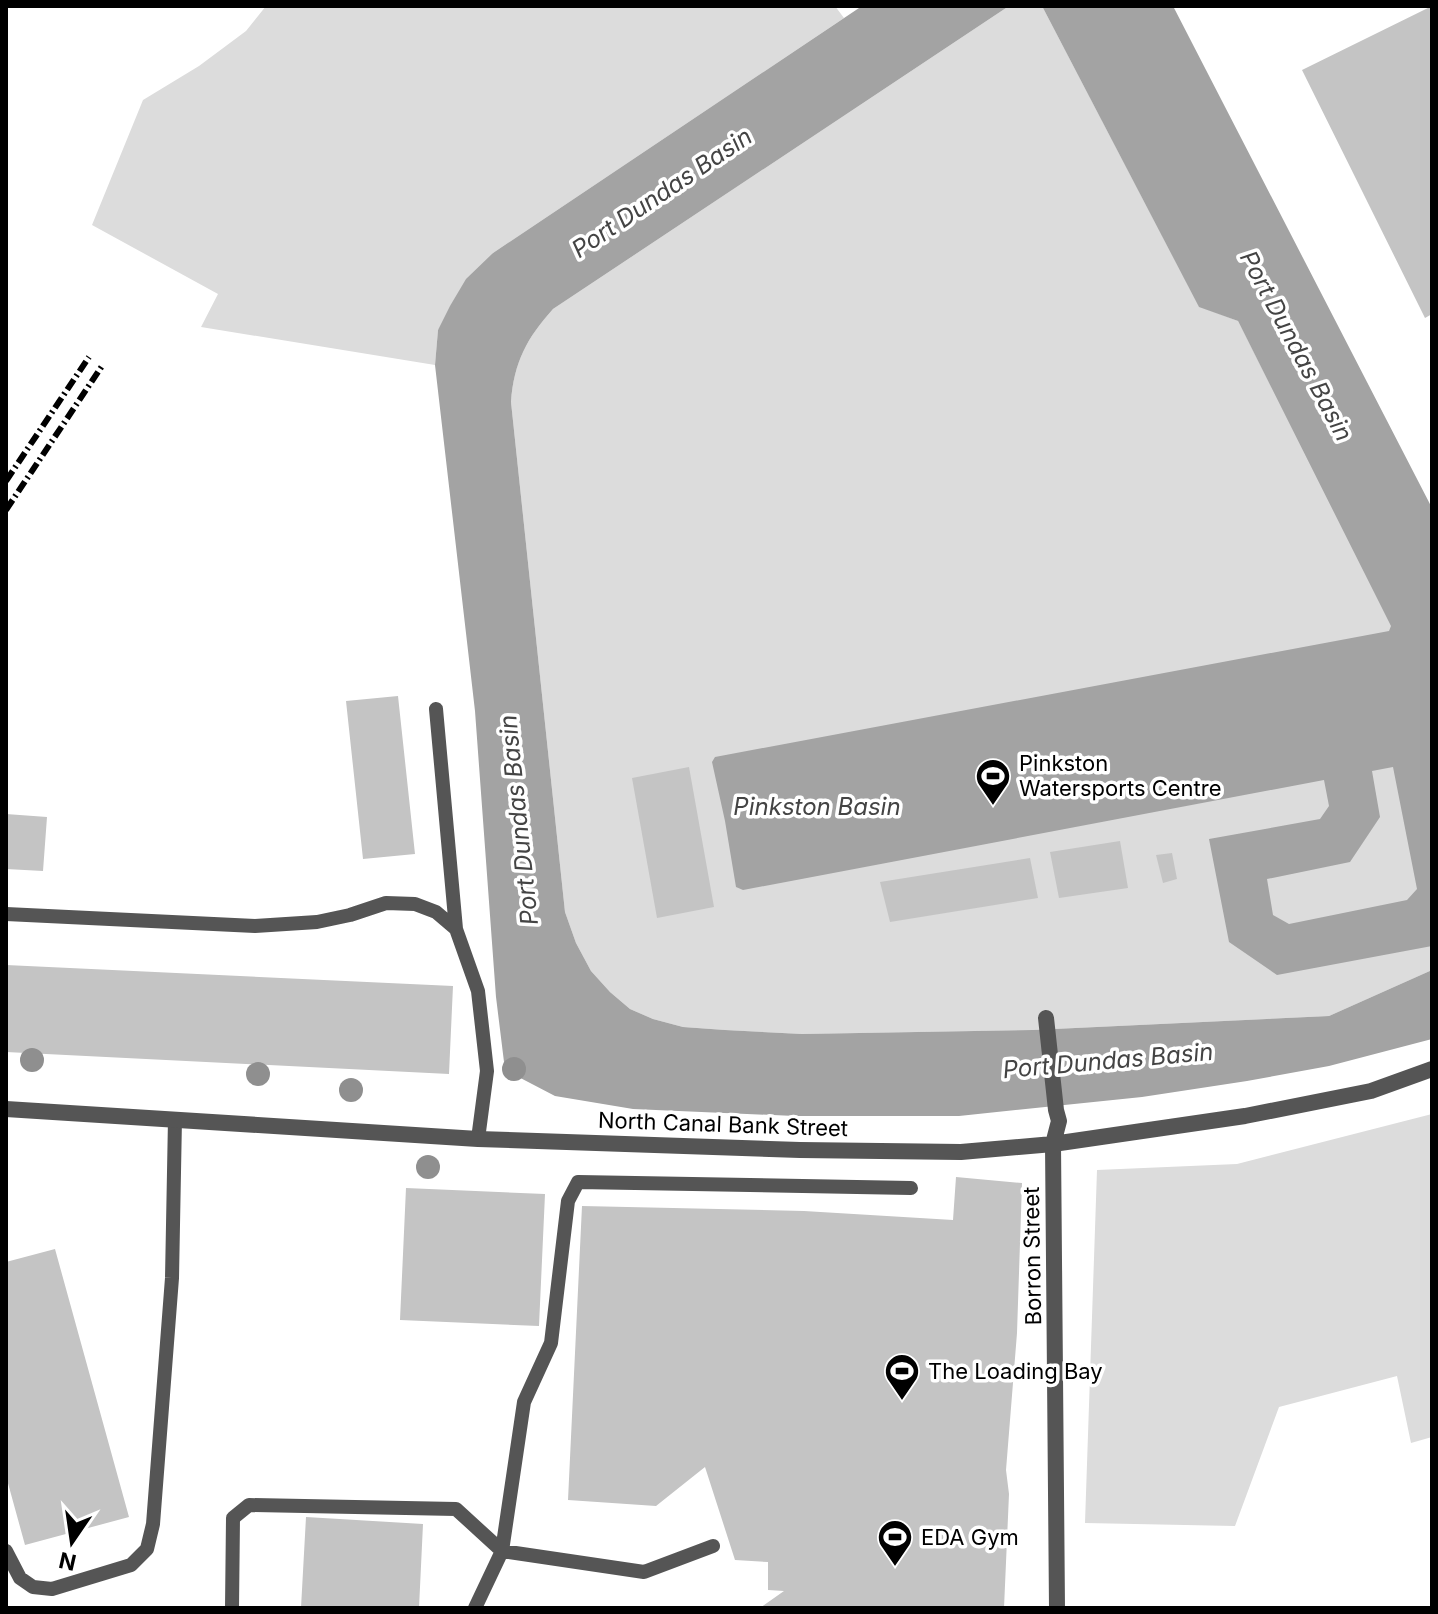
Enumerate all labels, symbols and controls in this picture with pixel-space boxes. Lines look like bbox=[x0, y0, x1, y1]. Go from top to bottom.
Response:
water label: Port Dundas Basin bbox=[566, 121, 757, 264]
water label: Port Dundas Basin bbox=[1234, 246, 1359, 446]
water label: Port Dundas Basin bbox=[493, 713, 544, 927]
place label: Pinkston Watersports Centre bbox=[1019, 750, 1222, 801]
sports icon: Pinkston Watersports Centre bbox=[974, 757, 1012, 807]
water label: Pinkston Basin bbox=[733, 792, 901, 821]
water label: Port Dundas Basin bbox=[1001, 1037, 1214, 1084]
street label: North Canal Bank Street bbox=[598, 1107, 848, 1141]
street label: Borron Street bbox=[1018, 1186, 1046, 1326]
sports icon: The Loading Bay bbox=[883, 1352, 921, 1402]
place label: The Loading Bay bbox=[928, 1358, 1103, 1384]
north arrow bbox=[32, 1502, 112, 1582]
sports icon: EDA Gym bbox=[876, 1518, 914, 1568]
place label: EDA Gym bbox=[921, 1524, 1019, 1550]
text: N bbox=[56, 1547, 79, 1576]

